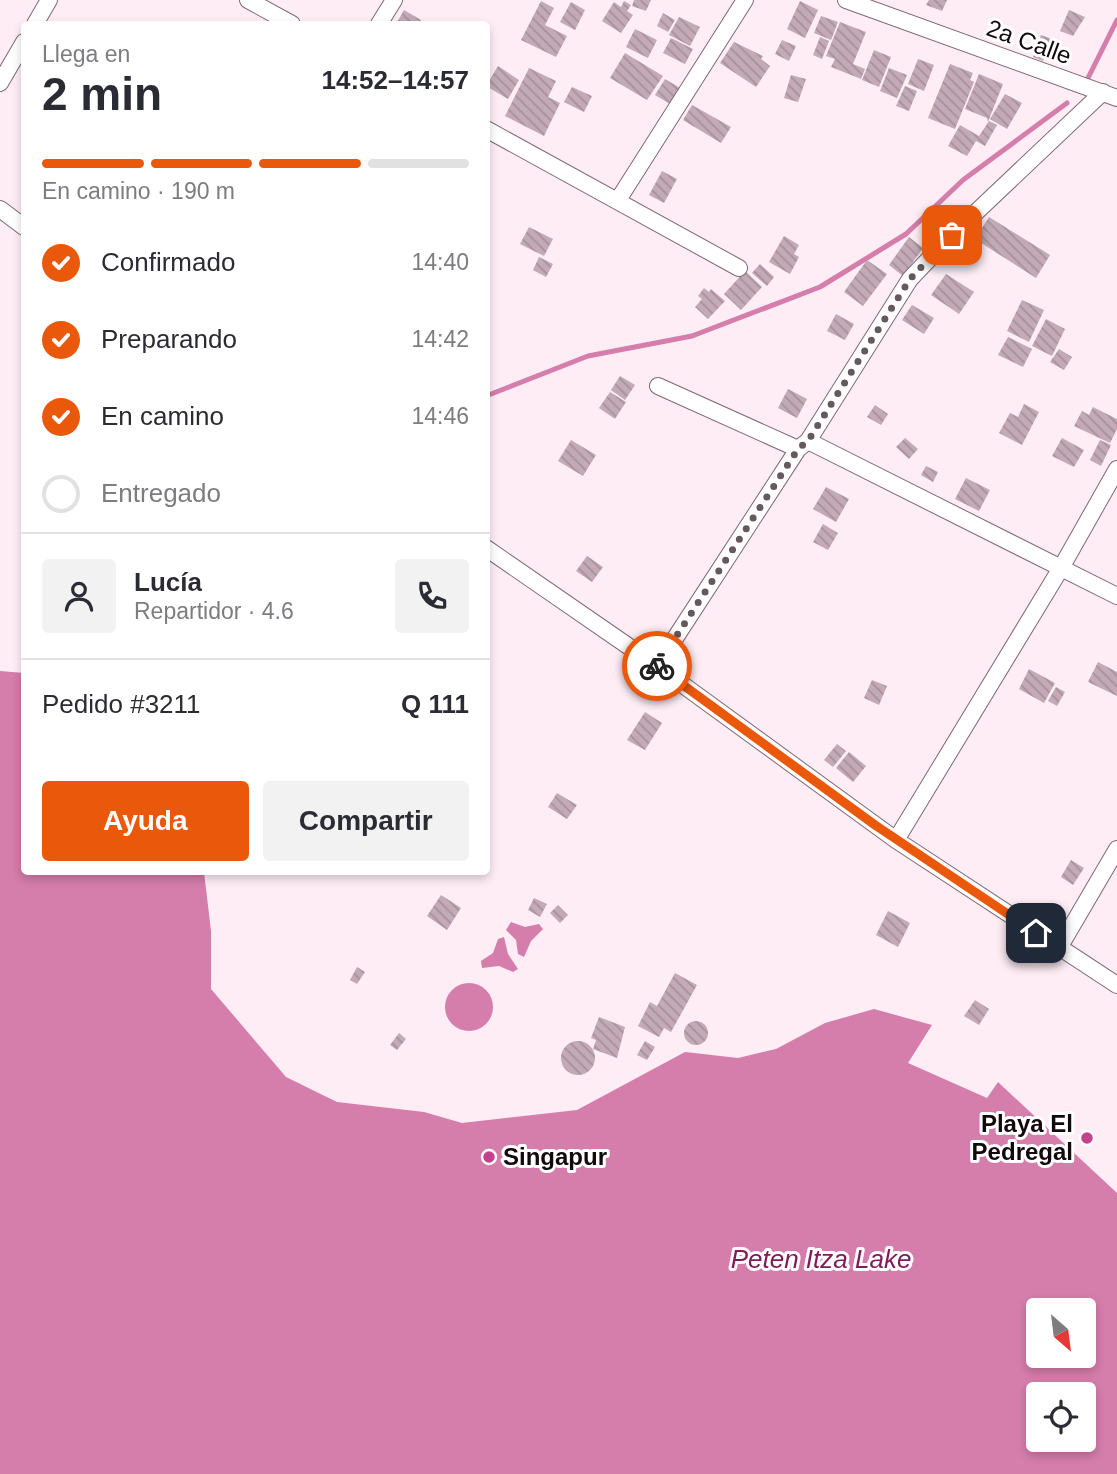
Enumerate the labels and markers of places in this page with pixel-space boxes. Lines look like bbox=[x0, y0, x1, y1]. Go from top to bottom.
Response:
pin bbox=[922, 205, 982, 265]
pin bbox=[1006, 903, 1066, 963]
place label: Playa El Pedregal bbox=[972, 1110, 1073, 1165]
marker: Playa El Pedregal bbox=[1079, 1130, 1095, 1146]
place label: Singapur bbox=[503, 1143, 607, 1170]
marker: Singapur bbox=[481, 1149, 497, 1165]

